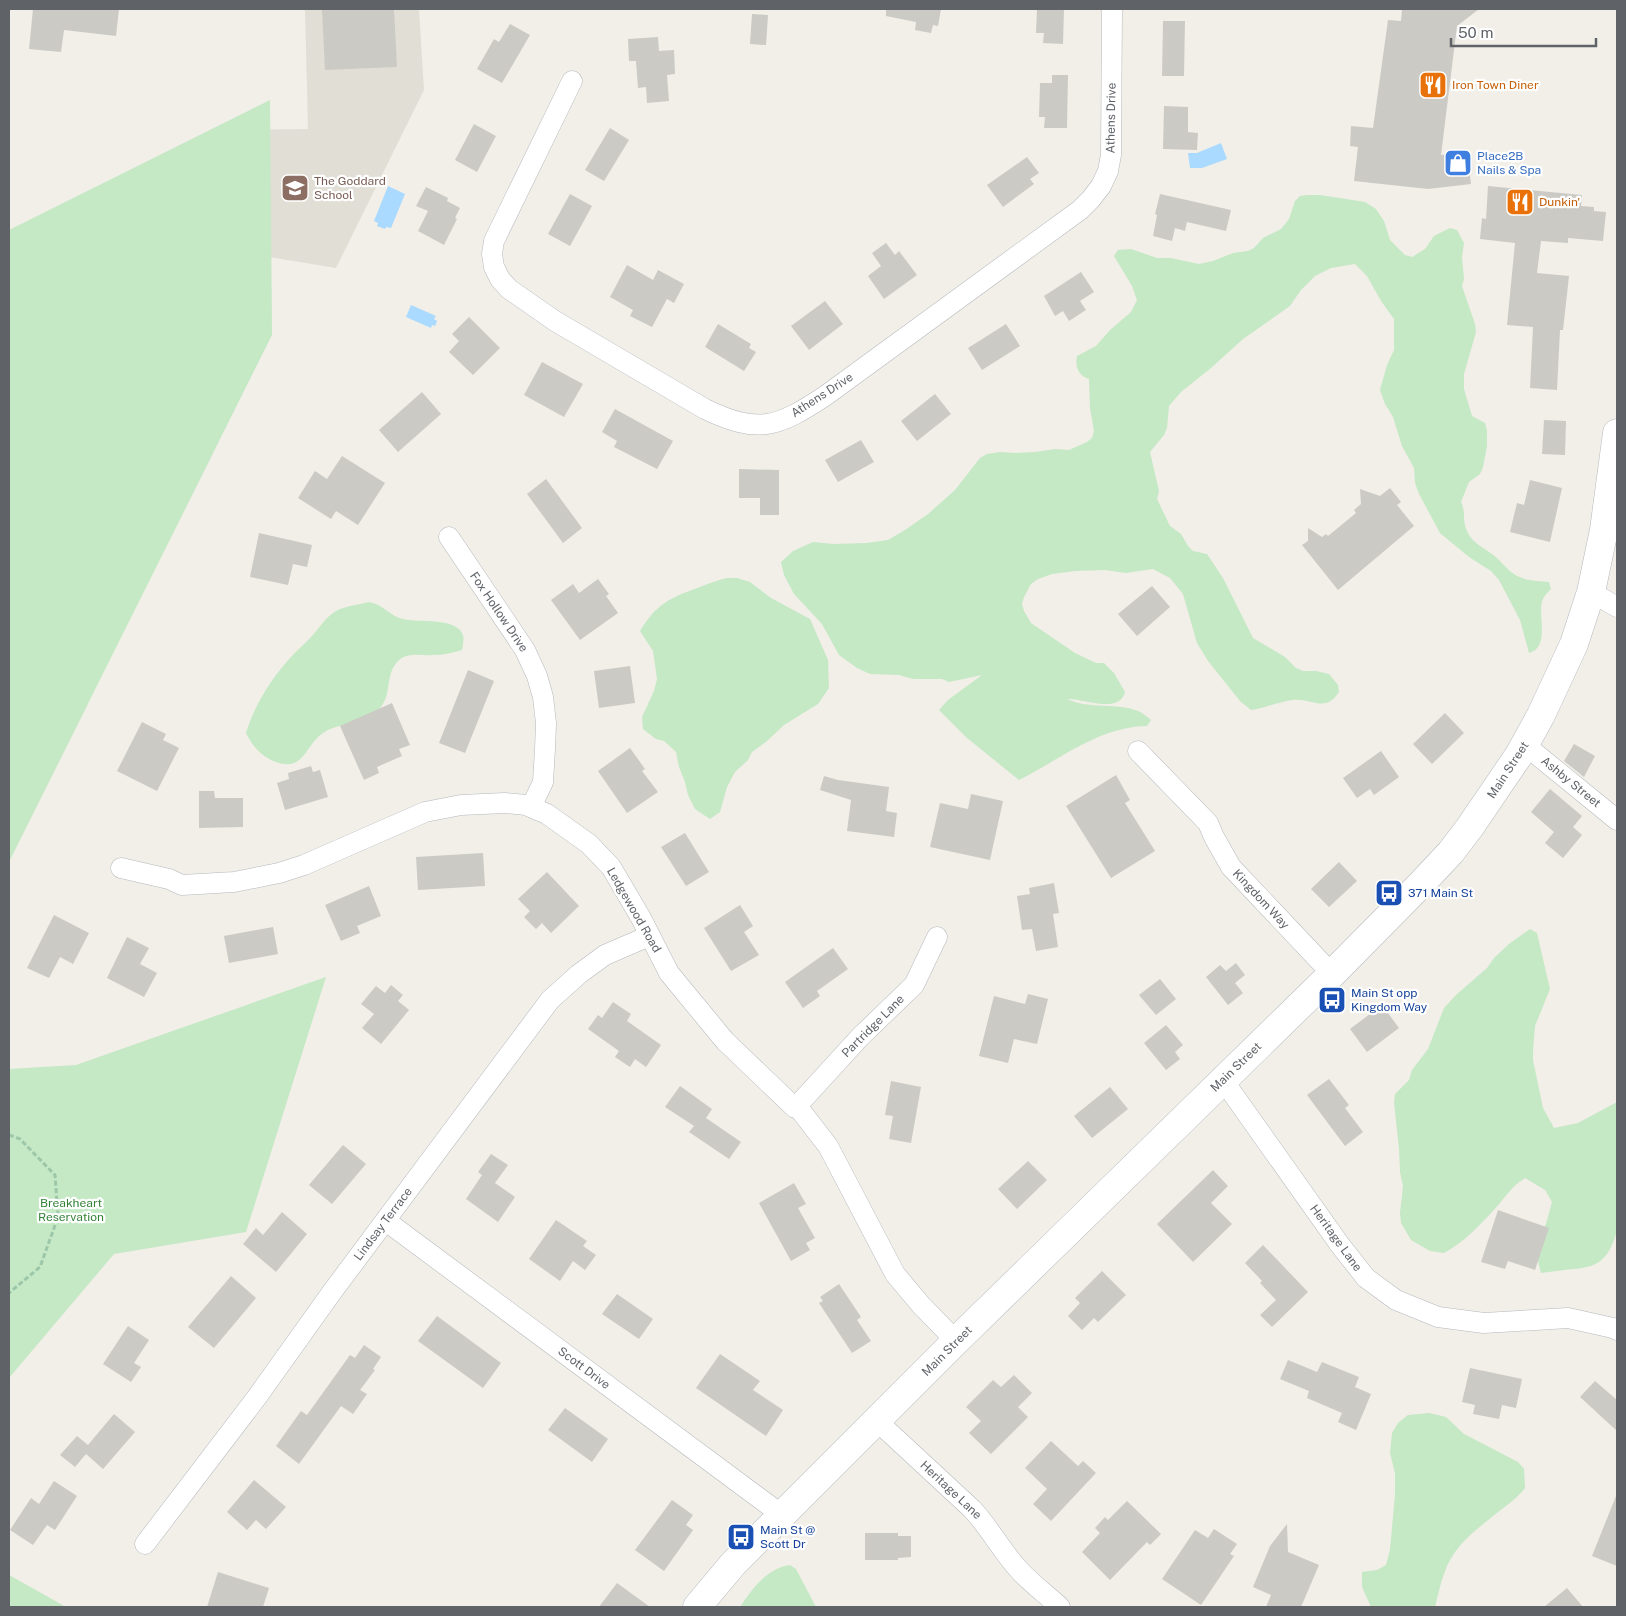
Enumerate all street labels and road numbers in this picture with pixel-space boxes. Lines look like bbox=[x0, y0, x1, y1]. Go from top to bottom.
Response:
street label: Athens Drive bbox=[1103, 82, 1119, 154]
street label: Athens Drive bbox=[789, 370, 856, 420]
street label: Fox Hollow Drive bbox=[467, 569, 531, 655]
street label: Main Street bbox=[1484, 739, 1532, 801]
street label: Ashby Street bbox=[1538, 754, 1604, 811]
street label: Ledgewood Road bbox=[604, 865, 664, 955]
street label: Kingdom Way bbox=[1230, 866, 1292, 932]
street label: Partridge Lane bbox=[839, 992, 907, 1060]
street label: Main Street bbox=[1208, 1039, 1265, 1095]
street label: Lindsay Terrace bbox=[351, 1184, 415, 1263]
street label: Heritage Lane bbox=[1307, 1202, 1365, 1274]
street label: Main Street bbox=[919, 1323, 975, 1379]
street label: Scott Drive bbox=[555, 1344, 613, 1392]
street label: Heritage Lane bbox=[917, 1458, 985, 1522]

